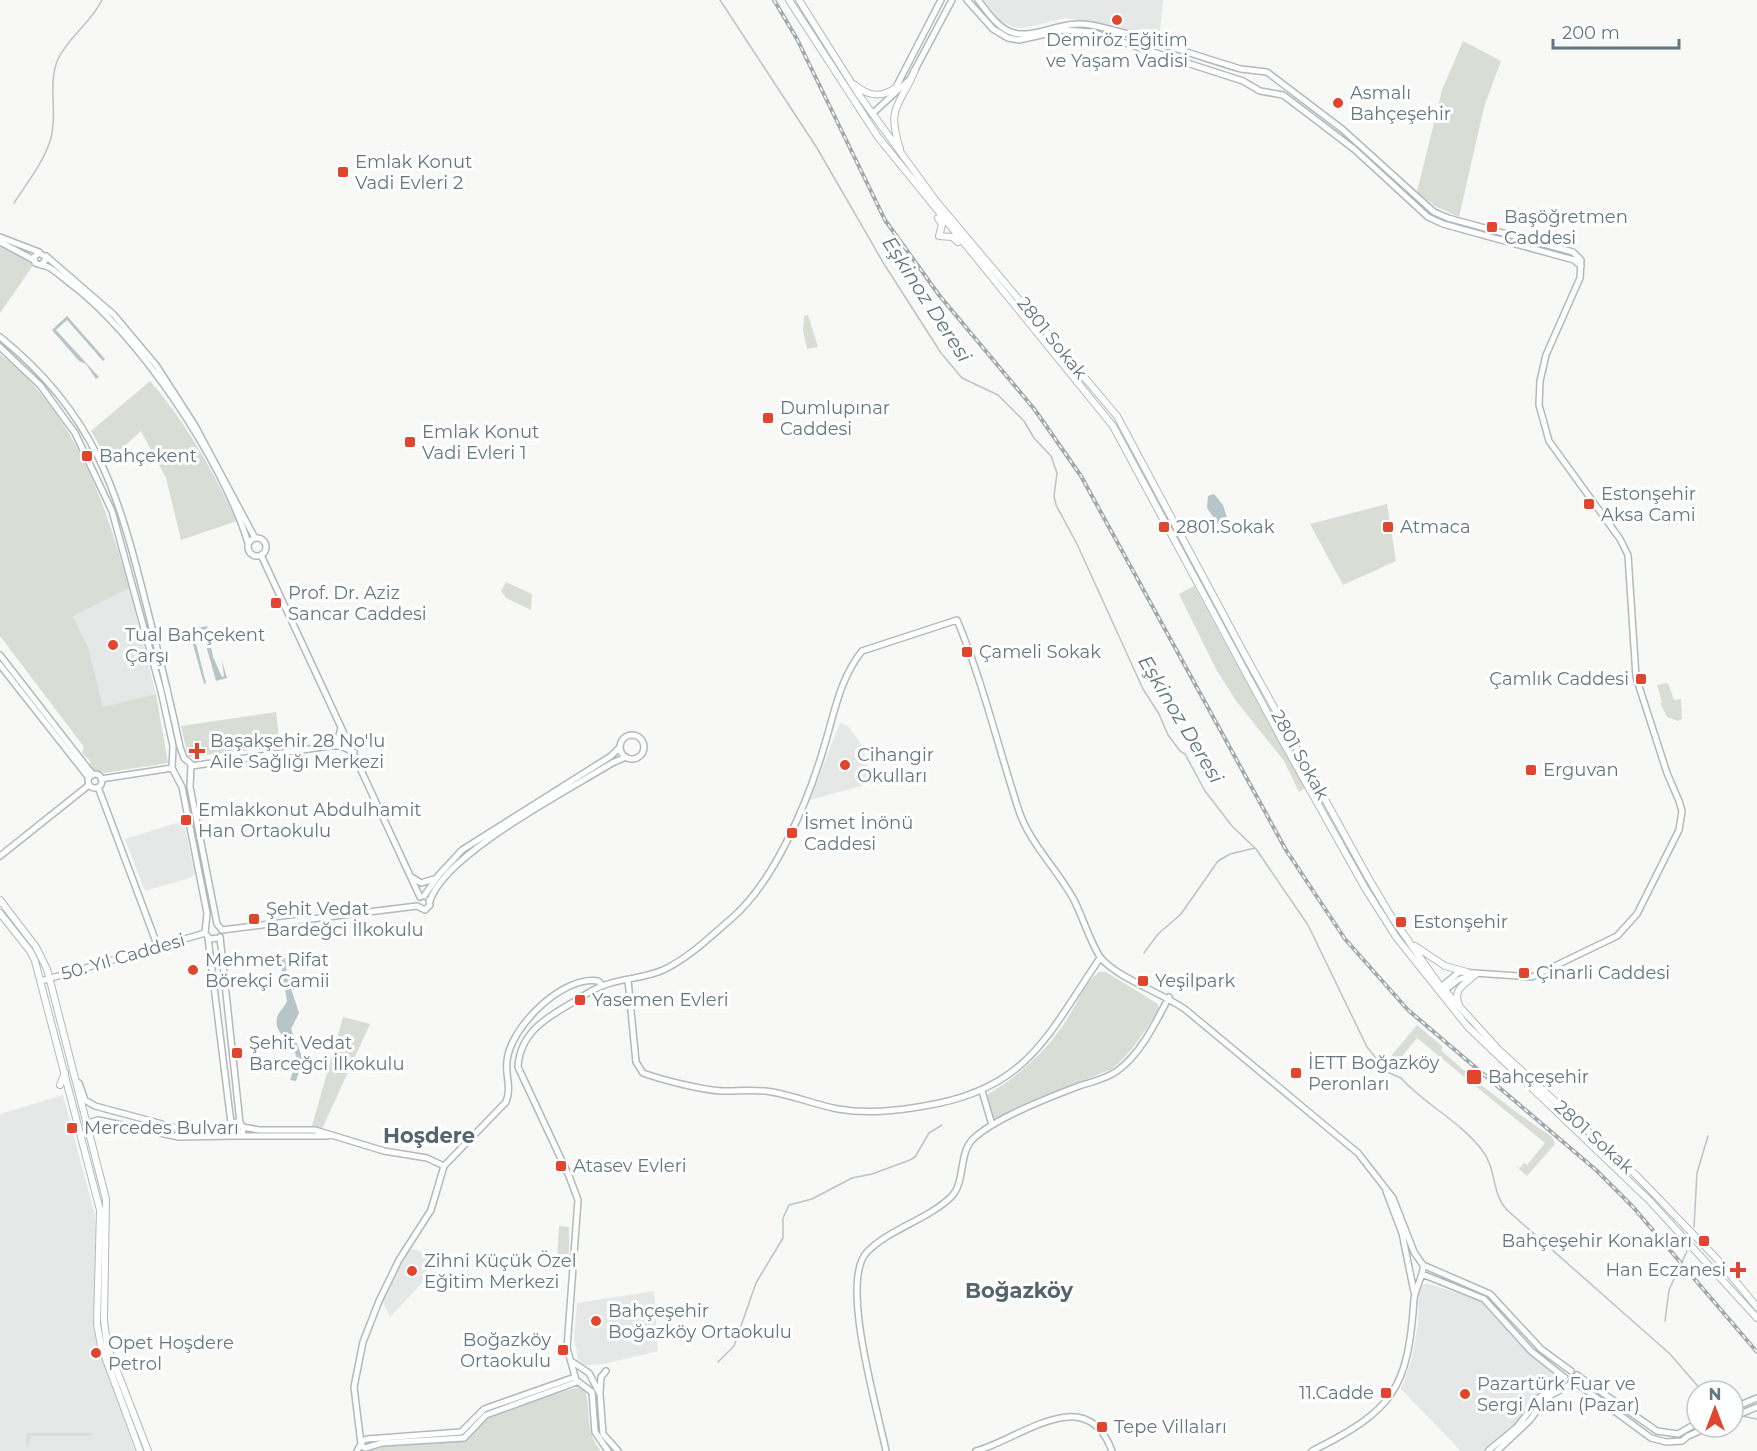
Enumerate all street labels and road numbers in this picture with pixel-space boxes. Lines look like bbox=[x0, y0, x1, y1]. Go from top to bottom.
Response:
street label: 2801 Sokak bbox=[1012, 293, 1092, 384]
street label: 2801 Sokak bbox=[1266, 706, 1334, 804]
street label: 50. Yıl Caddesi bbox=[59, 929, 187, 985]
street label: 2801 Sokak bbox=[1550, 1096, 1638, 1179]

